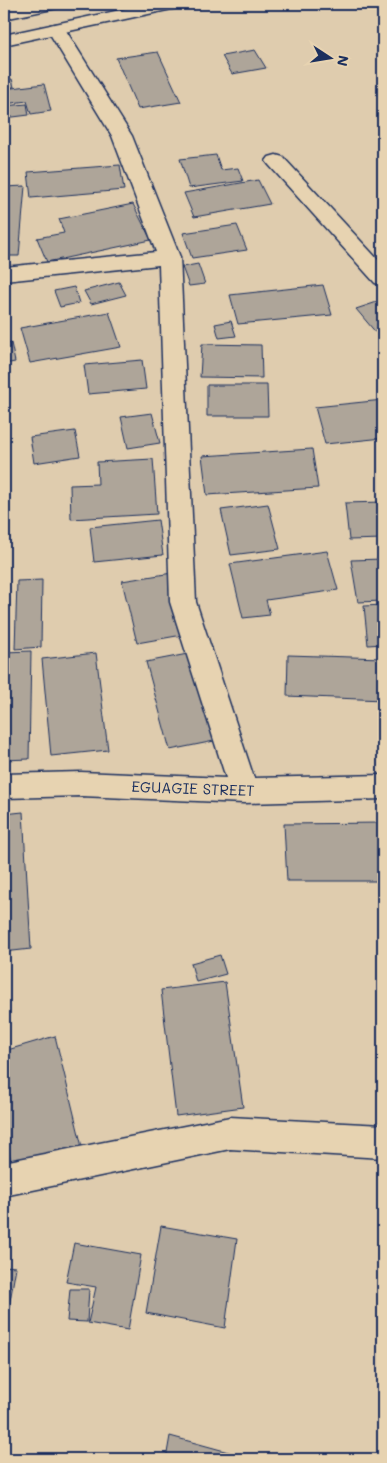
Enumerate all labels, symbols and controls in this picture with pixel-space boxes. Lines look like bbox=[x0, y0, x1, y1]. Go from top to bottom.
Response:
north arrow bbox=[304, 32, 354, 82]
text: N bbox=[333, 54, 354, 68]
street label: EGUAGIE STREET bbox=[131, 776, 255, 800]

